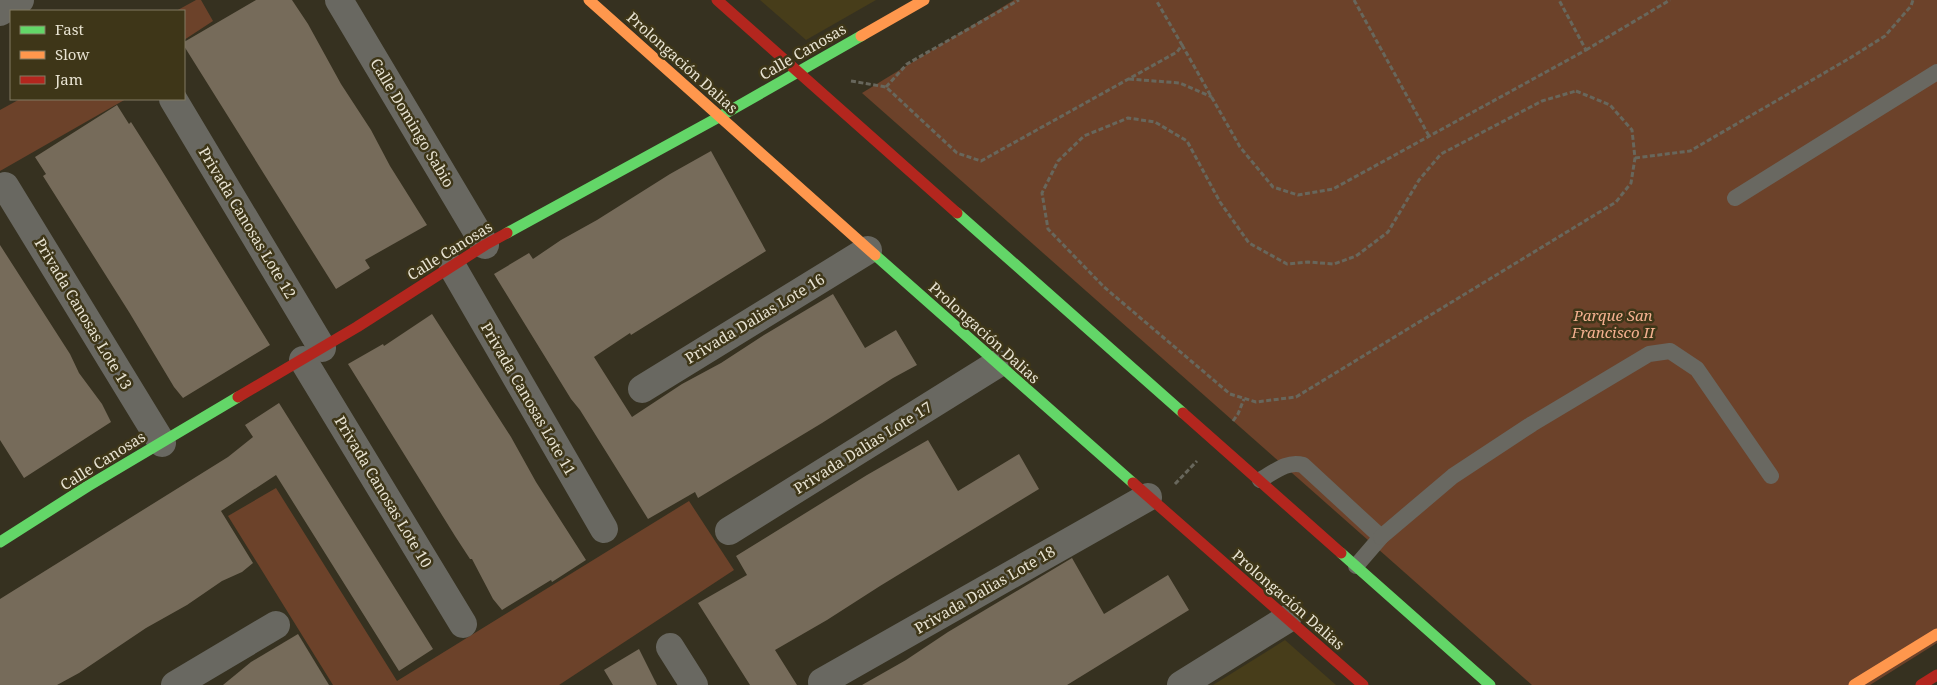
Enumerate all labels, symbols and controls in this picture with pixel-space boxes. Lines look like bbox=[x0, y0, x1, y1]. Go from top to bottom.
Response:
street label: Prolongación Dalias bbox=[623, 7, 743, 118]
legend bbox=[10, 10, 185, 100]
street label: Calle Canosas bbox=[756, 18, 850, 84]
text: Fast bbox=[55, 19, 84, 39]
text: Slow bbox=[55, 44, 89, 64]
street label: Calle Domingo Sabio bbox=[366, 54, 459, 191]
text: Jam bbox=[54, 69, 83, 89]
street label: Privada Canosas Lote 12 bbox=[195, 143, 301, 302]
street label: Calle Canosas bbox=[403, 216, 496, 284]
street label: Privada Canosas Lote 13 bbox=[31, 234, 137, 393]
street label: Privada Dalias Lote 16 bbox=[681, 268, 828, 368]
street label: Prolongación Dalias bbox=[925, 277, 1045, 388]
park label: Parque San Francisco II bbox=[1571, 305, 1656, 342]
street label: Privada Canosas Lote 11 bbox=[477, 318, 581, 479]
street label: Privada Dalias Lote 17 bbox=[790, 396, 935, 498]
street label: Privada Canosas Lote 10 bbox=[331, 412, 437, 571]
street label: Calle Canosas bbox=[56, 426, 149, 494]
street label: Privada Dalias Lote 18 bbox=[910, 541, 1059, 638]
street label: Prolongación Dalias bbox=[1228, 545, 1349, 654]

